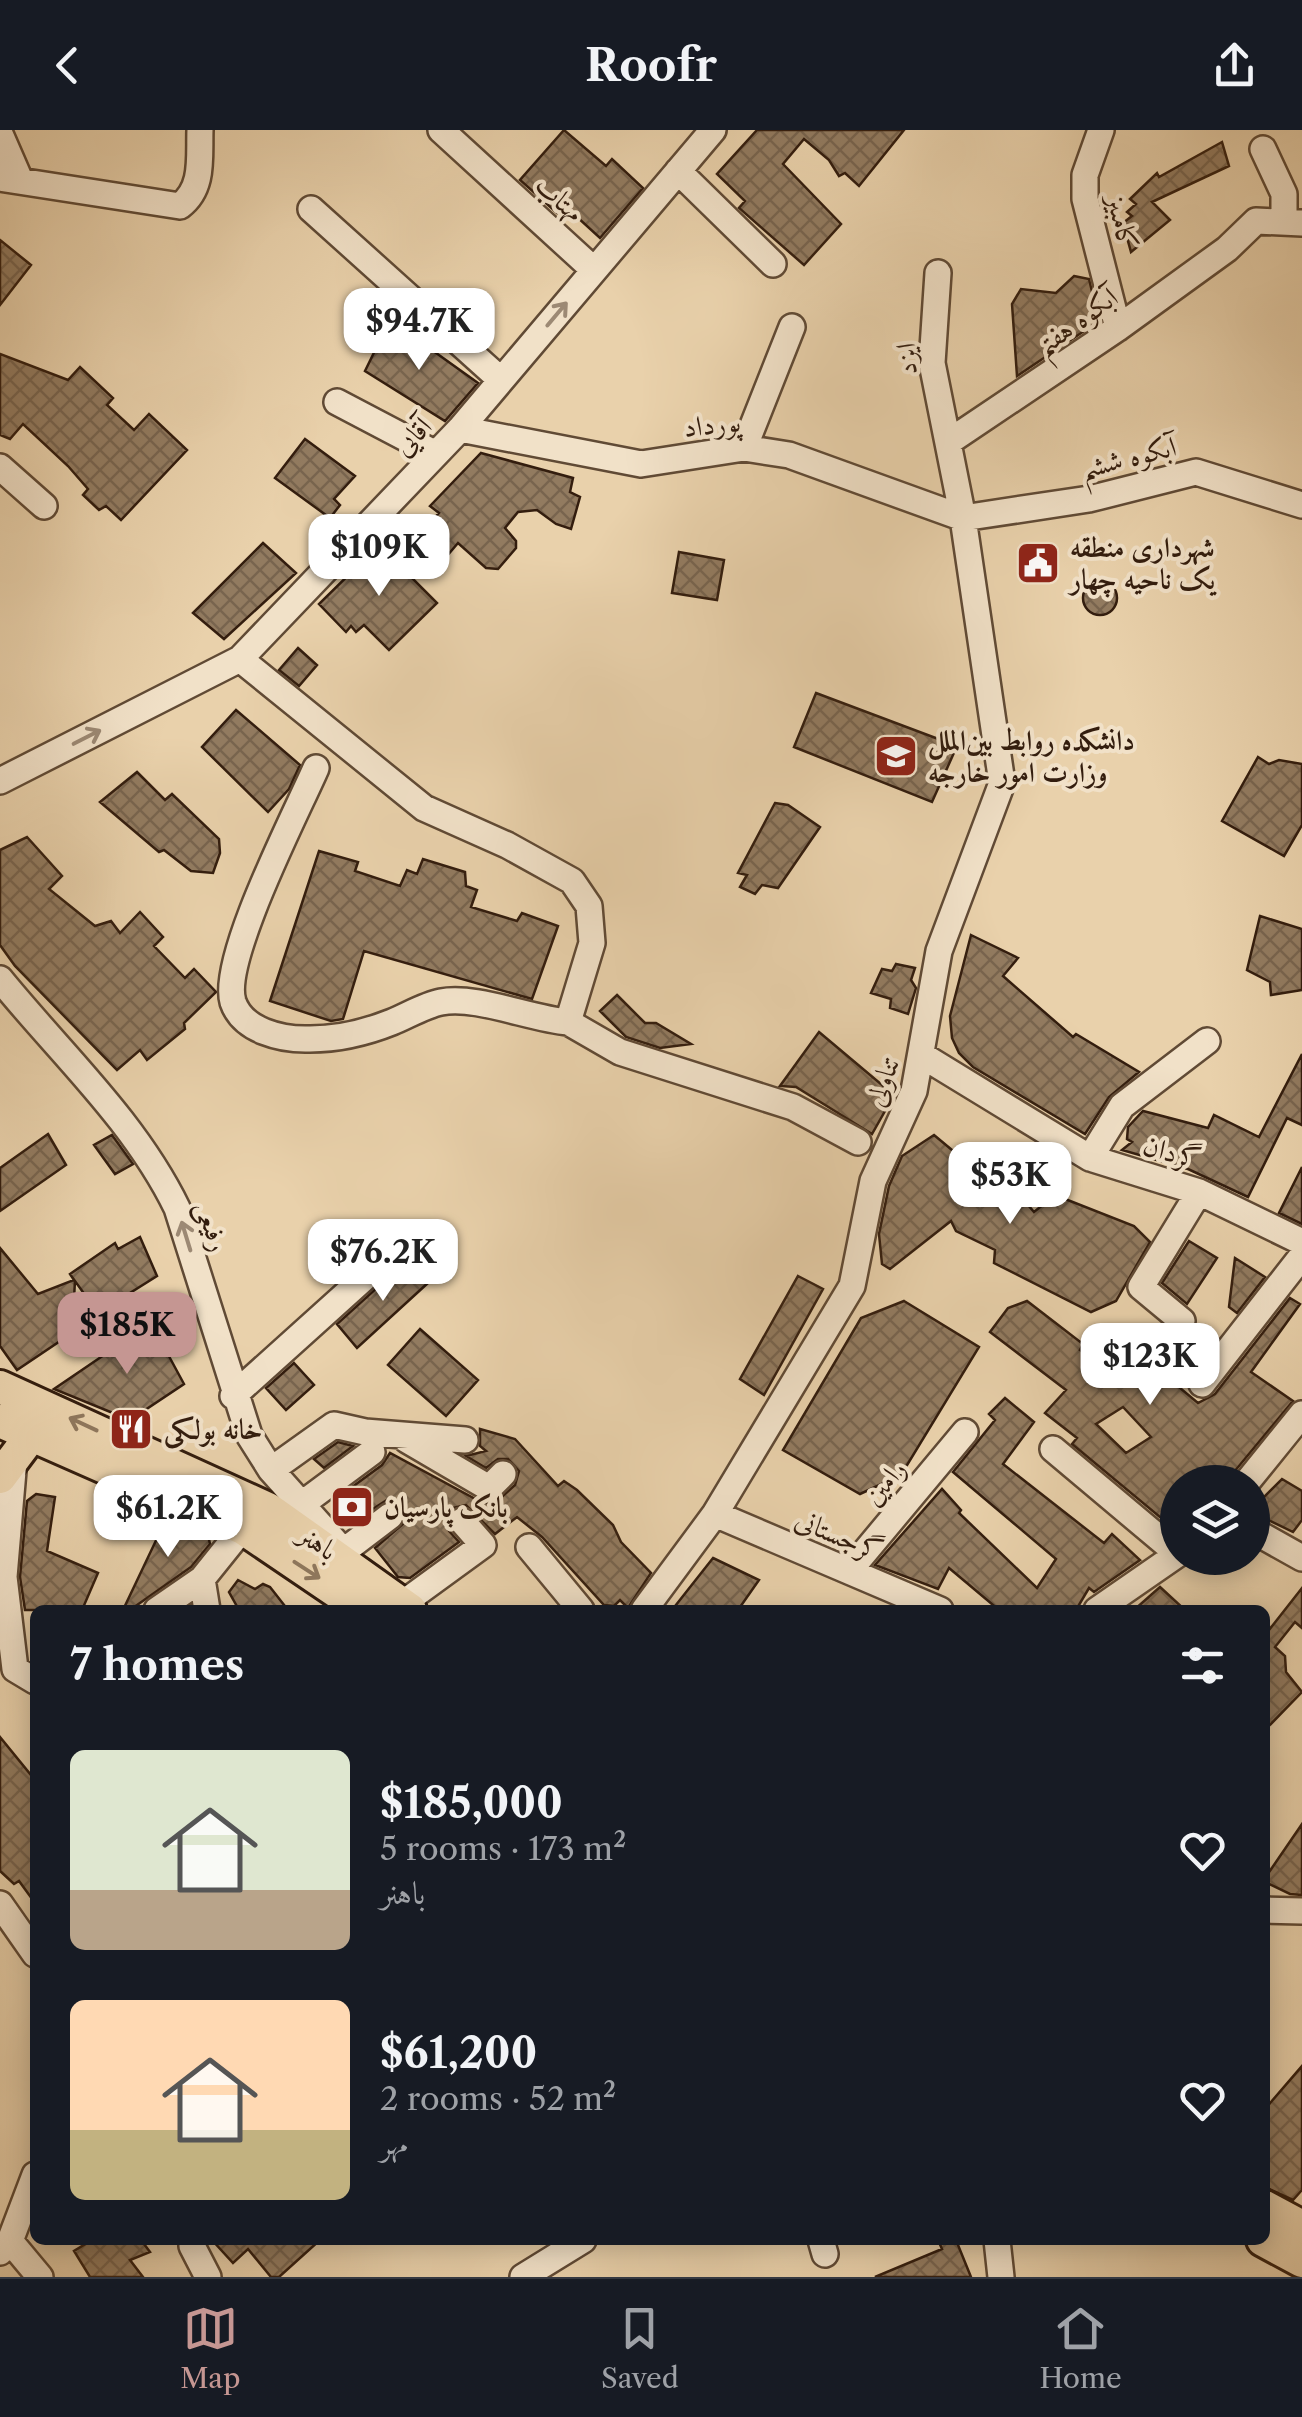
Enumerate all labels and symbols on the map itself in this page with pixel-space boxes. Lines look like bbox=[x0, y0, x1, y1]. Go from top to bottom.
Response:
street label: مهتاب bbox=[527, 167, 591, 230]
street label: کامبیز bbox=[1100, 189, 1146, 253]
street label: آبکوه هفتم bbox=[1028, 278, 1133, 371]
pin: $94.7K bbox=[338, 288, 500, 373]
one-way arrow bbox=[545, 302, 567, 328]
street label: ایزد bbox=[888, 342, 924, 376]
street label: پورداد bbox=[682, 404, 744, 448]
street label: آقایی bbox=[385, 407, 442, 464]
street label: آبکوه ششم bbox=[1076, 428, 1185, 496]
pin: $109K bbox=[309, 514, 449, 599]
place label: شهرداری منطقه یک ناحیه چهار bbox=[1067, 530, 1217, 598]
public building icon: شهرداری منطقه یک ناحیه چهار bbox=[1015, 540, 1061, 586]
place label: دانشکده روابط بین‌الملل وزارت امور خارجه bbox=[928, 723, 1135, 790]
one-way arrow bbox=[72, 727, 101, 746]
school or university icon: دانشکده روابط بین‌الملل وزارت امور خارجه bbox=[873, 733, 919, 779]
street label: تناولی bbox=[858, 1051, 906, 1111]
street label: گردان bbox=[1139, 1126, 1205, 1178]
pin: $53K bbox=[951, 1142, 1069, 1227]
street label: رفیعی bbox=[187, 1197, 237, 1256]
pin: $76.2K bbox=[302, 1219, 464, 1304]
one-way arrow bbox=[176, 1221, 194, 1253]
pin: $185K bbox=[57, 1292, 197, 1377]
pin: $123K bbox=[1080, 1323, 1220, 1408]
restaurant icon: خانه بولکی bbox=[108, 1406, 154, 1452]
place label: خانه بولکی bbox=[164, 1412, 262, 1449]
one-way arrow bbox=[68, 1414, 99, 1432]
street label: رامین bbox=[855, 1452, 913, 1512]
pin: $61.2K bbox=[87, 1475, 249, 1560]
bank icon: بانک پارسیان bbox=[329, 1484, 375, 1530]
place label: بانک پارسیان bbox=[384, 1490, 508, 1528]
street label: گرجستانی bbox=[790, 1501, 888, 1569]
street label: باهنر bbox=[290, 1515, 344, 1567]
one-way arrow bbox=[292, 1560, 321, 1581]

